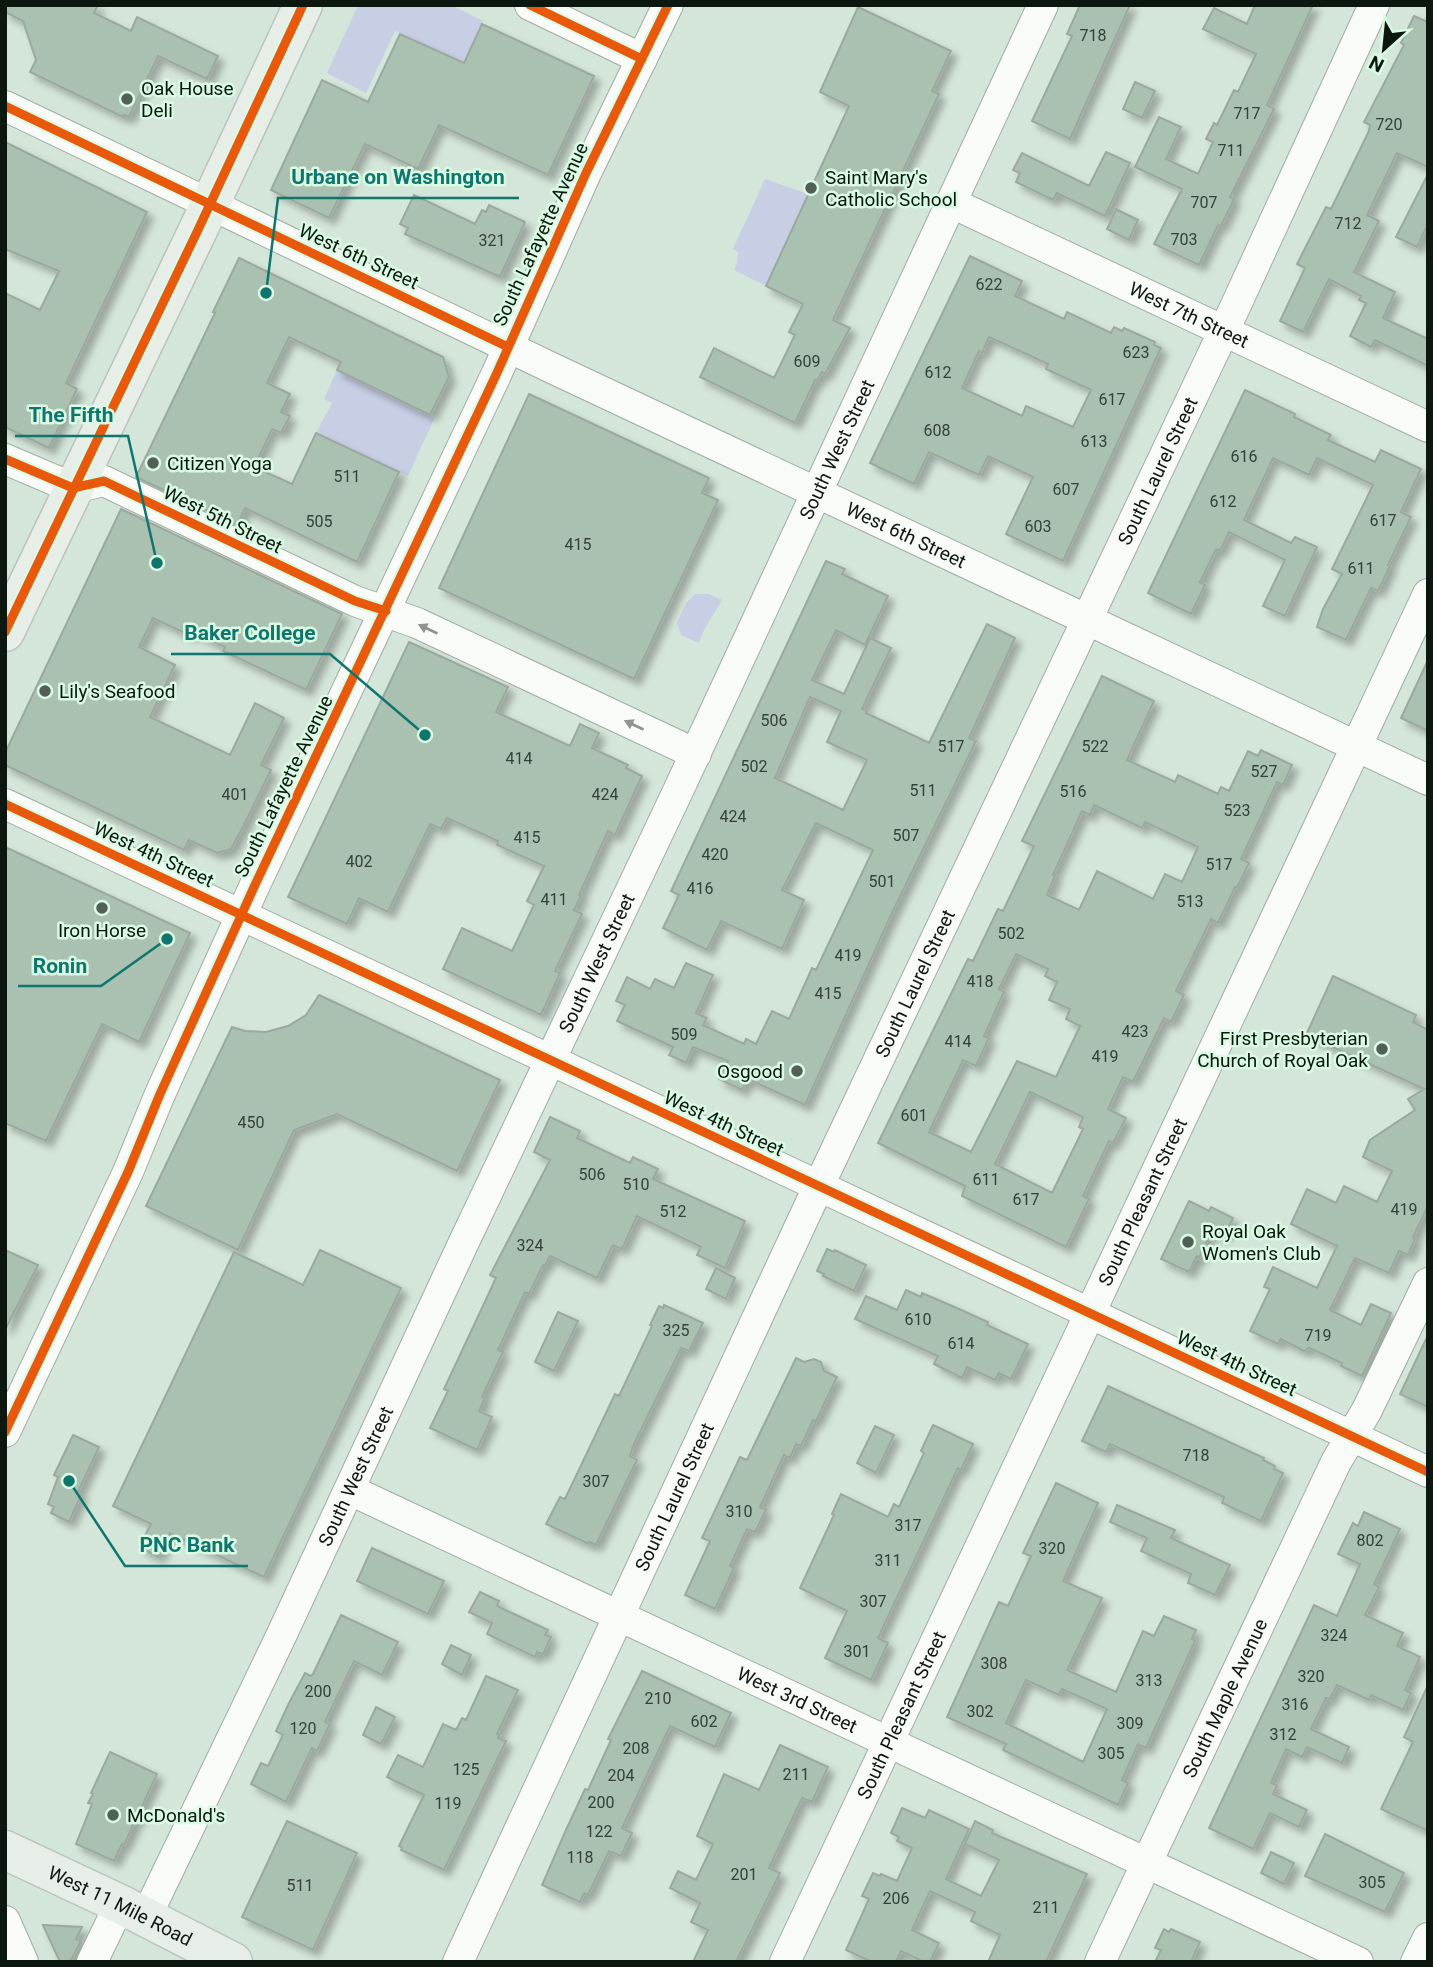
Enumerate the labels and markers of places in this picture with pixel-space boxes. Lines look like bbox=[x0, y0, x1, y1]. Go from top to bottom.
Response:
place label: Oak House Deli bbox=[141, 77, 234, 122]
marker: Oak House Deli bbox=[119, 91, 135, 107]
callout: Urbane on Washington bbox=[278, 156, 519, 198]
place label: Saint Mary's Catholic School bbox=[825, 166, 957, 211]
marker: Saint Mary's Catholic School bbox=[803, 180, 819, 196]
callout: The Fifth bbox=[15, 394, 128, 436]
place label: Citizen Yoga bbox=[167, 452, 272, 475]
marker: Citizen Yoga bbox=[145, 455, 161, 471]
callout: Baker College bbox=[171, 612, 330, 654]
place label: Lily's Seafood bbox=[59, 680, 175, 703]
marker: Lily's Seafood bbox=[37, 683, 53, 699]
marker: Iron Horse bbox=[94, 900, 110, 916]
place label: Iron Horse bbox=[58, 919, 146, 942]
callout: Ronin bbox=[18, 944, 101, 986]
place label: First Presbyterian Church of Royal Oak bbox=[1197, 1027, 1368, 1072]
marker: First Presbyterian Church of Royal Oak bbox=[1374, 1041, 1390, 1057]
place label: Osgood bbox=[717, 1060, 783, 1083]
marker: Osgood bbox=[789, 1063, 805, 1079]
place label: Royal Oak Women's Club bbox=[1202, 1220, 1321, 1265]
marker: Royal Oak Women's Club bbox=[1180, 1234, 1196, 1250]
callout: PNC Bank bbox=[125, 1524, 248, 1566]
place label: McDonald's bbox=[127, 1804, 225, 1827]
marker: McDonald's bbox=[105, 1807, 121, 1823]

